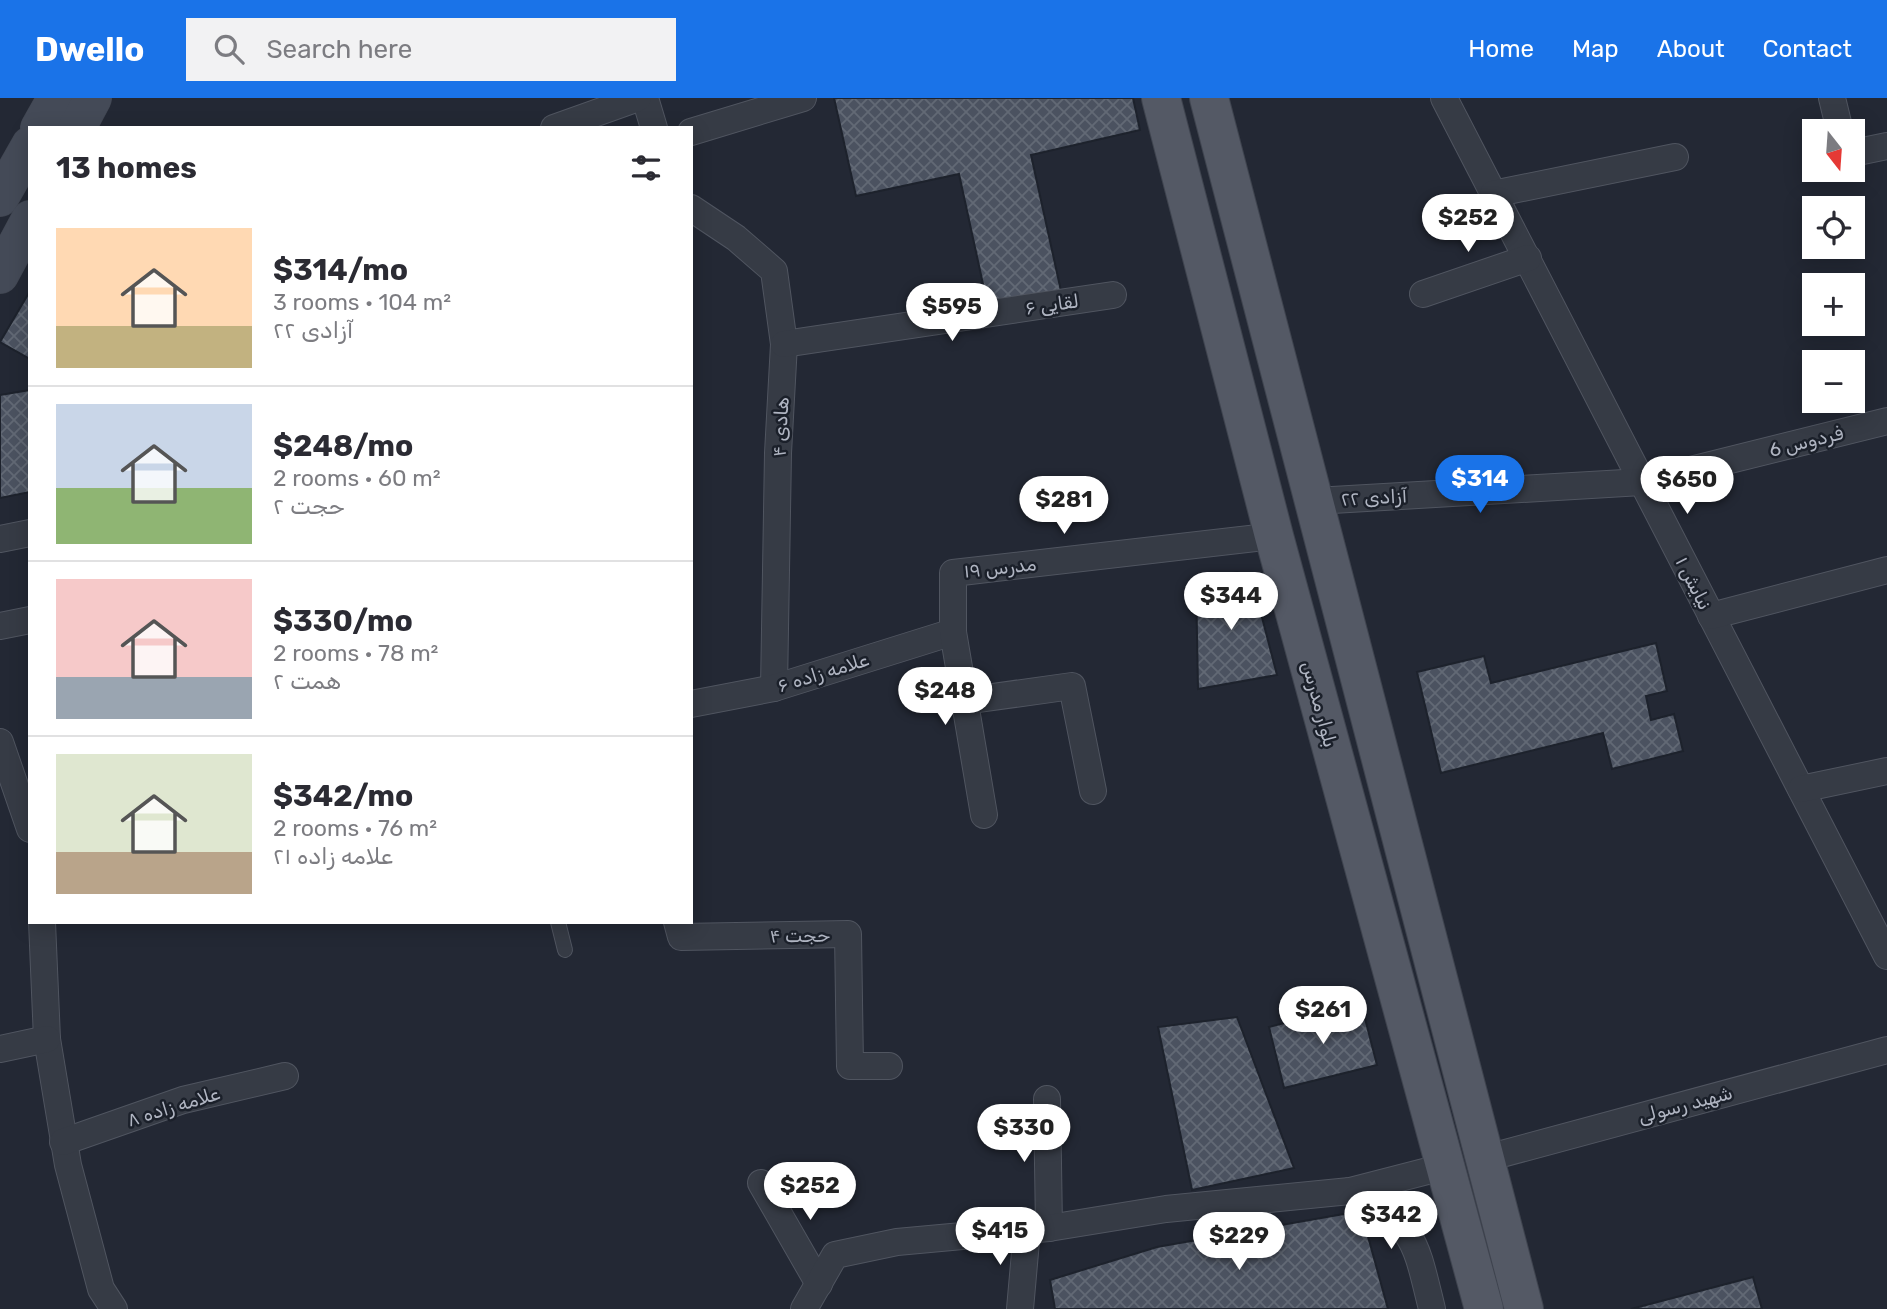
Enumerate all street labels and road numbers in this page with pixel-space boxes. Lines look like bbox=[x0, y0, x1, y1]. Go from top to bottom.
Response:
street label: لقایی ۶ bbox=[1024, 289, 1080, 320]
street label: هادی ۴ bbox=[767, 396, 794, 457]
street label: فردوس 6 bbox=[1767, 421, 1846, 462]
street label: آزادی ٢٢ bbox=[1340, 484, 1408, 511]
street label: مدرس ۱۹ bbox=[963, 552, 1037, 583]
street label: نیایش ۱ bbox=[1670, 553, 1717, 614]
street label: علامه زاده ۶ bbox=[775, 648, 872, 697]
street label: بلوار مدرس bbox=[1297, 659, 1342, 750]
street label: حجت ۴ bbox=[769, 923, 831, 948]
street label: علامه زاده ۸ bbox=[124, 1081, 222, 1132]
street label: شهید رسولی bbox=[1635, 1081, 1735, 1128]

